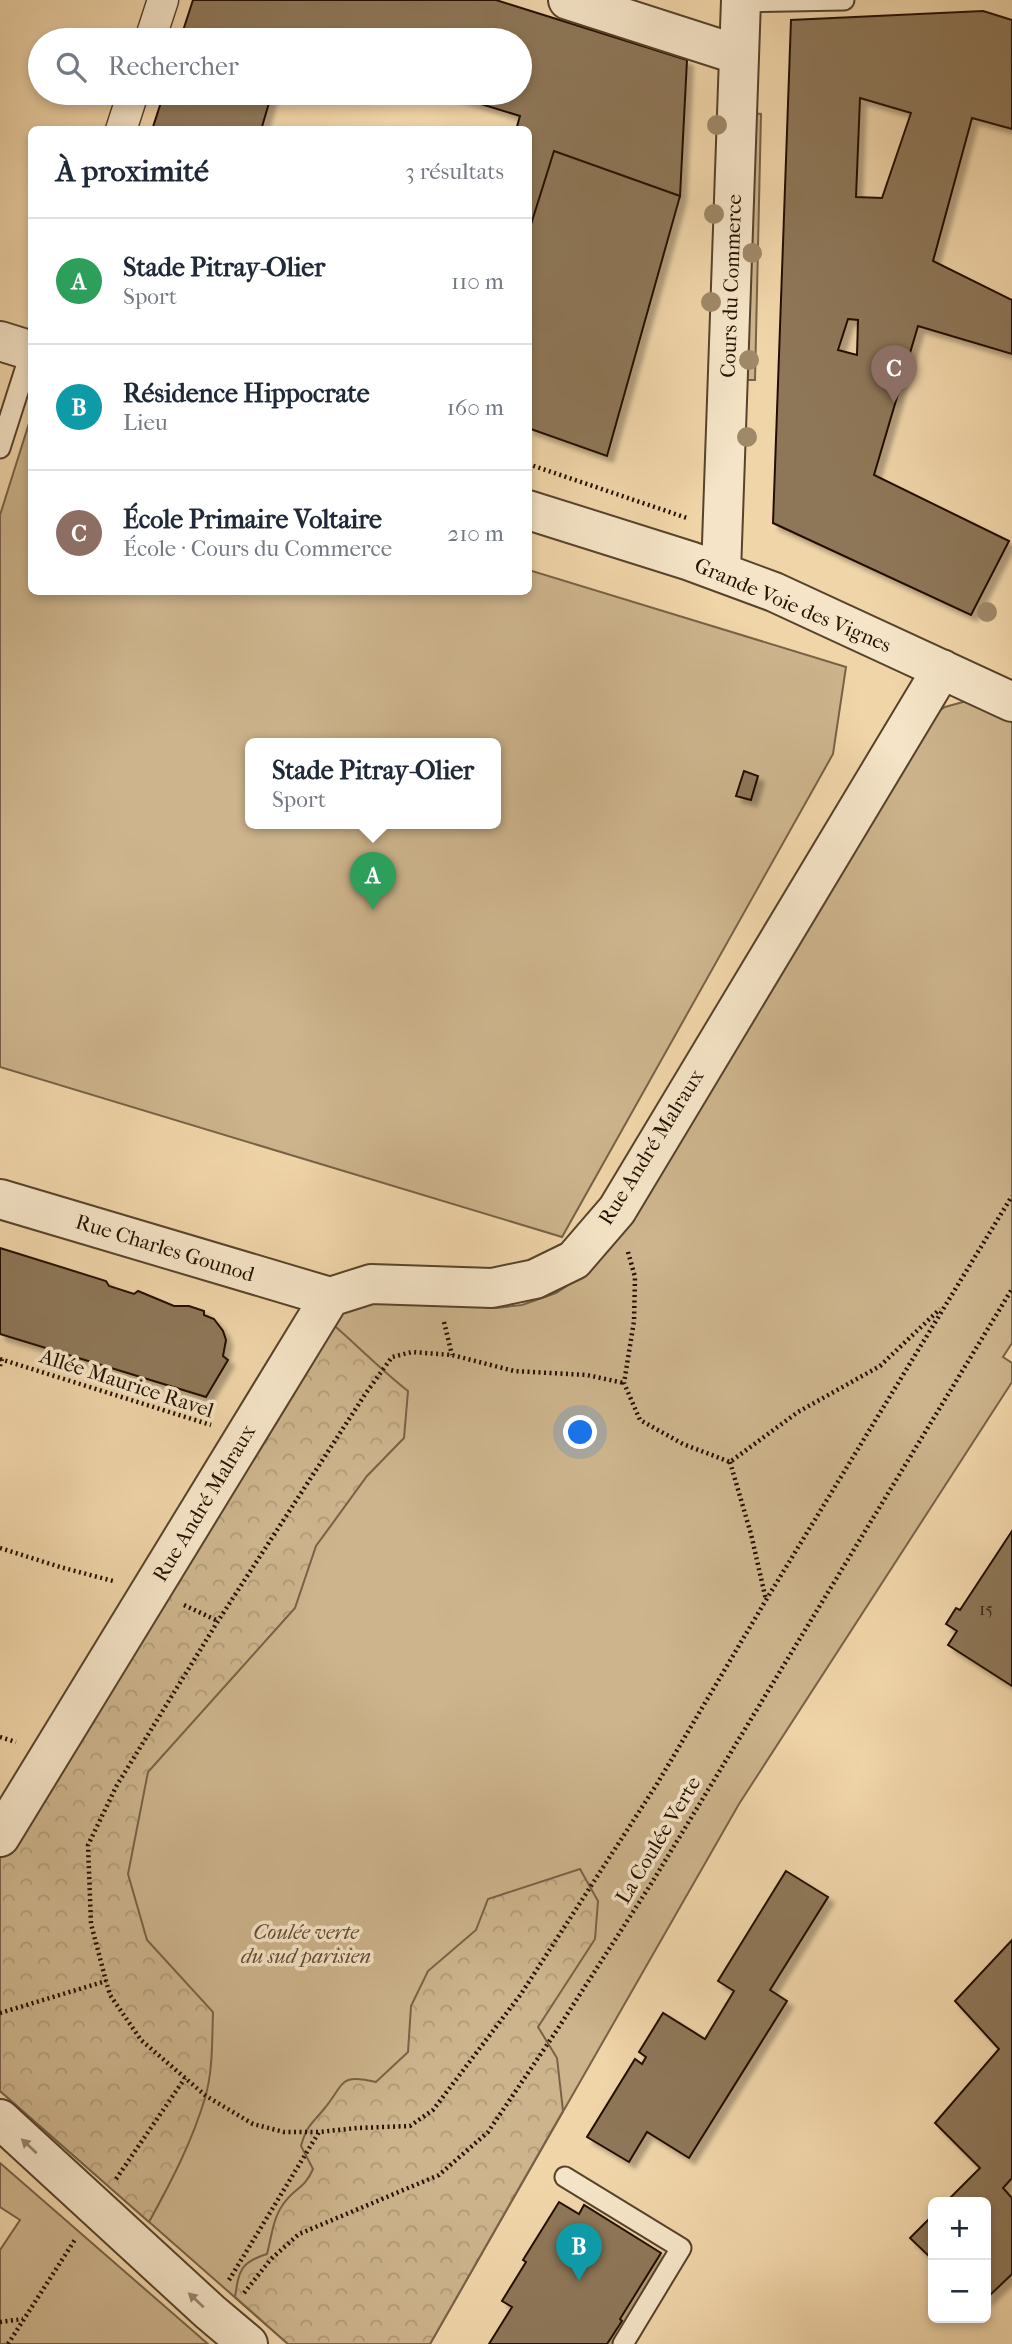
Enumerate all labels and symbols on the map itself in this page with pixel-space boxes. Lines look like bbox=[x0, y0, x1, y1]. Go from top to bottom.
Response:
street label: Cours du Commerce bbox=[716, 194, 746, 378]
pin: C bbox=[871, 345, 917, 403]
street label: Grande Voie des Vignes bbox=[691, 553, 895, 657]
pin: A bbox=[350, 852, 396, 910]
street label: Rue André Malraux bbox=[594, 1065, 709, 1229]
street label: Rue Charles Gounod bbox=[73, 1209, 258, 1287]
street label: Allée Maurice Ravel bbox=[36, 1343, 217, 1422]
your location bbox=[563, 1415, 597, 1449]
street label: Rue André Malraux bbox=[148, 1420, 260, 1586]
house number: 15 bbox=[979, 1599, 993, 1620]
street label: La Coulée Verte bbox=[611, 1772, 705, 1908]
park label: Coulée verte du sud parisien bbox=[241, 1920, 371, 1968]
one-way arrow bbox=[21, 2138, 38, 2154]
pin: B bbox=[556, 2223, 602, 2281]
one-way arrow bbox=[188, 2292, 205, 2308]

